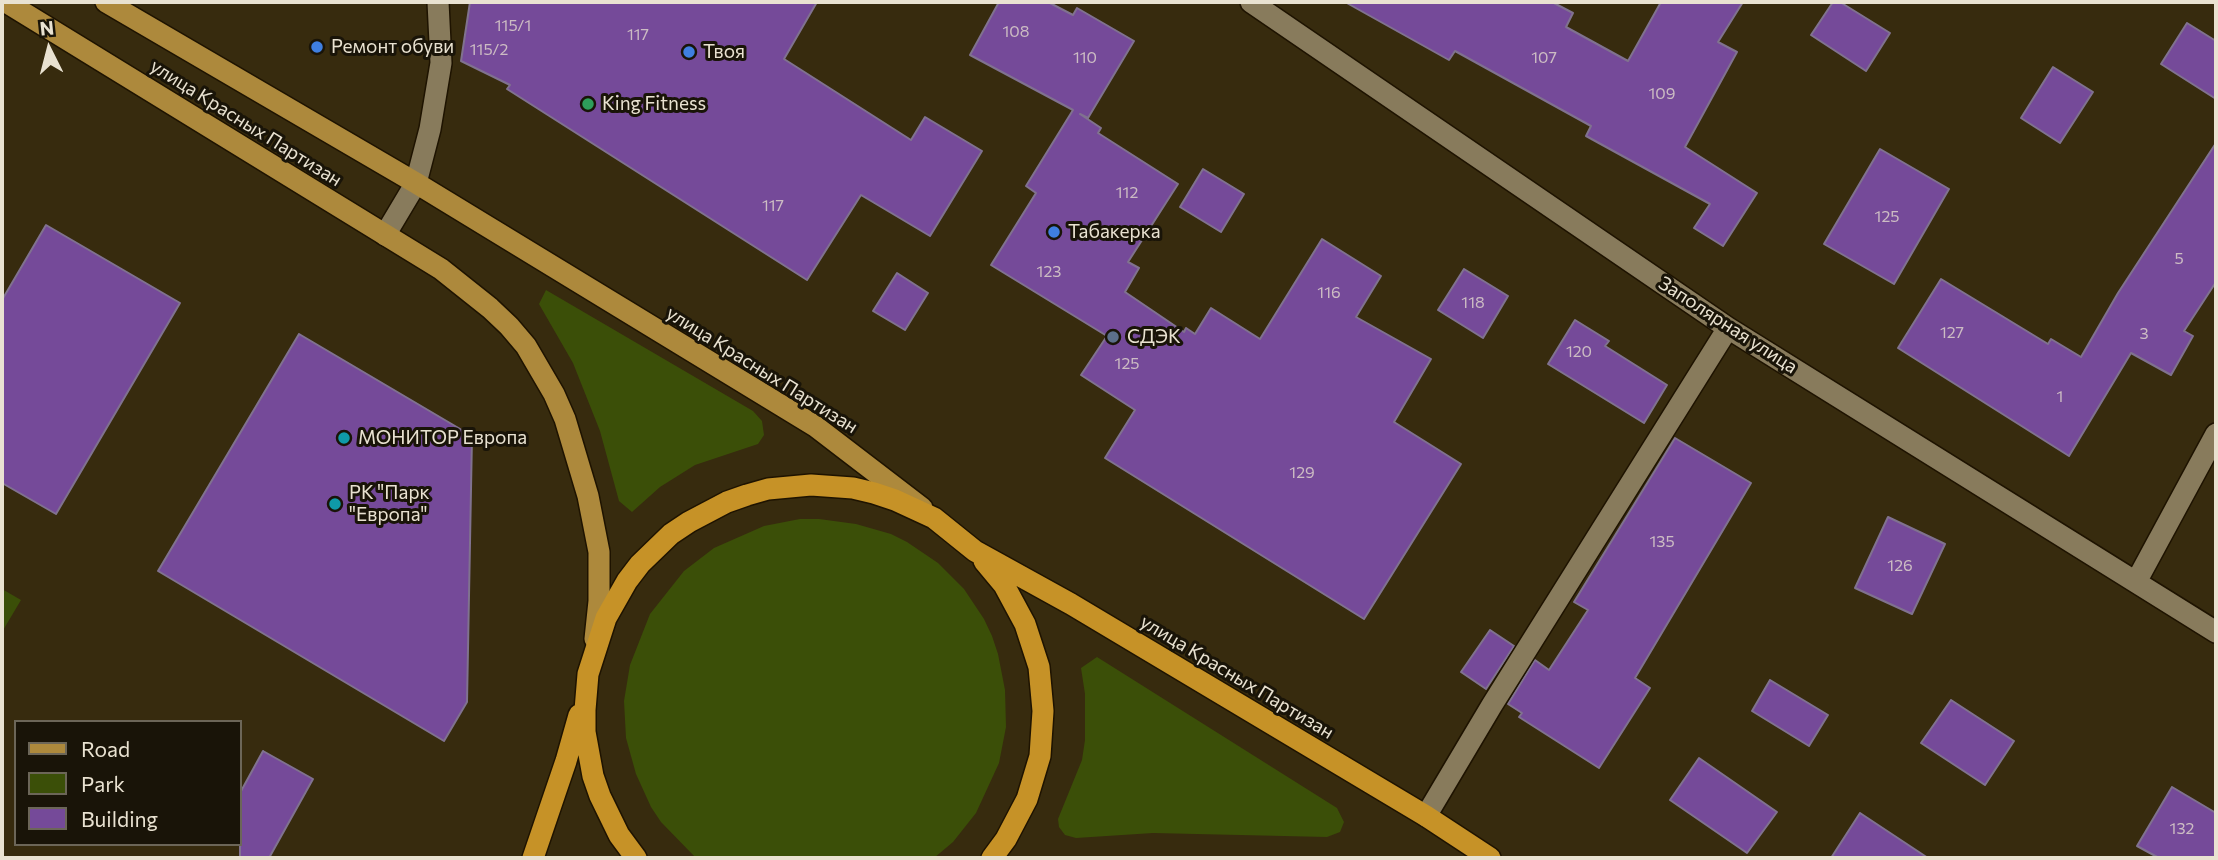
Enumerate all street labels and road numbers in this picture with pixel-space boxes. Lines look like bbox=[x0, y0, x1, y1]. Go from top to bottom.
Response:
street label: улица Красных Партизан bbox=[146, 55, 346, 191]
street label: Заполярная улица bbox=[1654, 272, 1802, 378]
street label: улица Красных Партизан bbox=[662, 302, 862, 438]
street label: улица Красных Партизан bbox=[1136, 610, 1338, 744]

